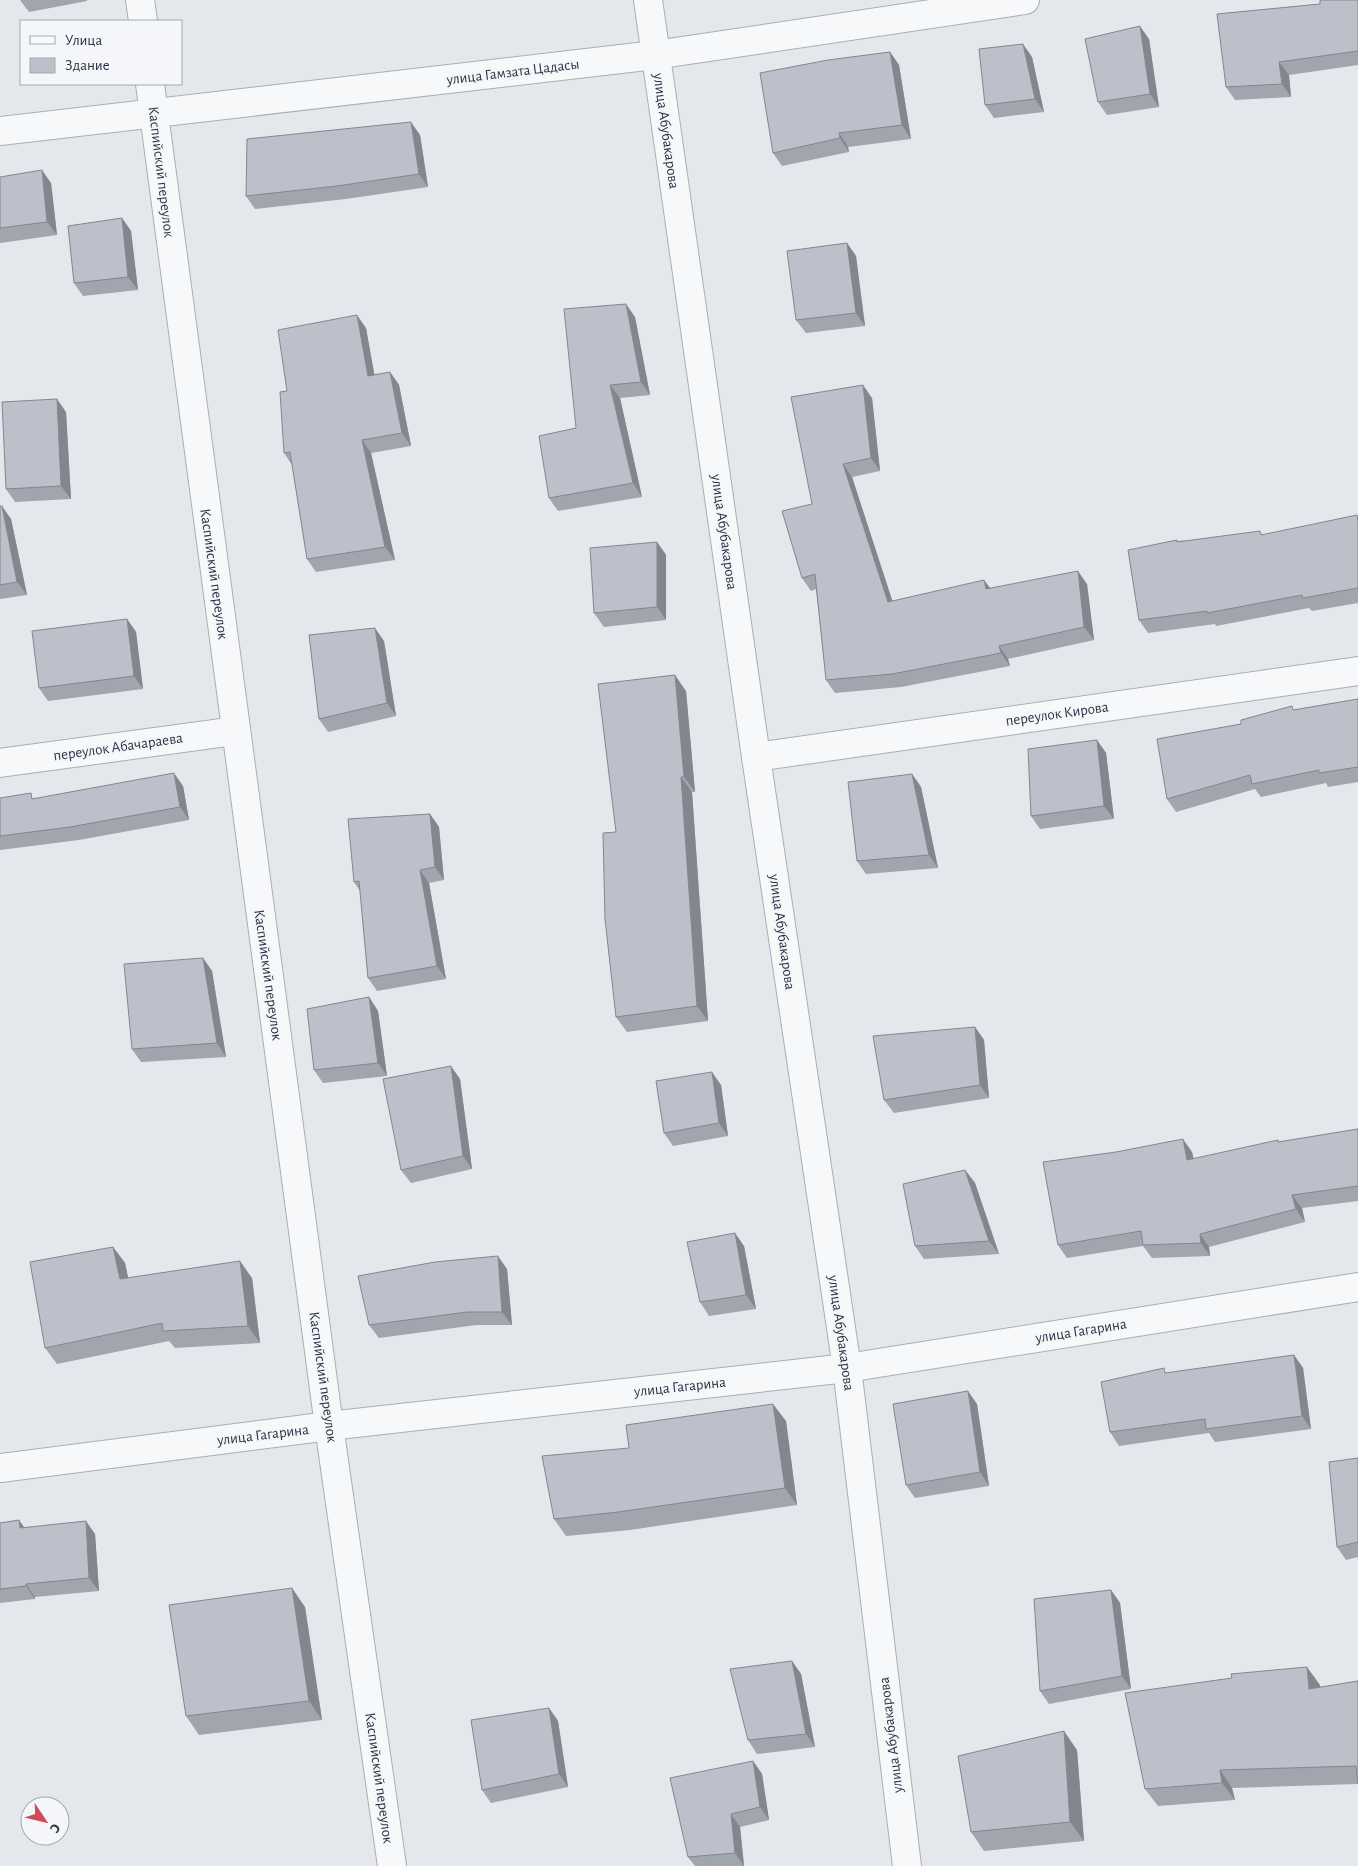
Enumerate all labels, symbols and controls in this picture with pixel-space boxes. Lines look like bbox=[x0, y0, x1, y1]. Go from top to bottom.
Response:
legend bbox=[20, 20, 182, 85]
text: Улица bbox=[65, 33, 102, 48]
street label: улица Гамзата Цадасы bbox=[445, 56, 580, 88]
text: Здание bbox=[65, 58, 110, 73]
street label: улица Абубакарова bbox=[650, 71, 682, 190]
street label: Каспийский переулок bbox=[146, 106, 177, 239]
street label: улица Абубакарова bbox=[708, 472, 740, 591]
street label: Каспийский переулок bbox=[197, 508, 231, 641]
street label: переулок Кирова bbox=[1005, 699, 1110, 729]
street label: переулок Абачараева bbox=[52, 730, 184, 764]
street label: улица Абубакарова bbox=[766, 872, 798, 991]
street label: Каспийский переулок bbox=[251, 909, 285, 1042]
street label: улица Абубакарова bbox=[825, 1273, 857, 1392]
street label: Каспийский переулок bbox=[306, 1311, 340, 1444]
street label: улица Гагарина bbox=[1033, 1316, 1128, 1346]
street label: улица Гагарина bbox=[632, 1375, 727, 1399]
street label: улица Гагарина bbox=[215, 1422, 310, 1448]
street label: улица Абубакарова bbox=[876, 1676, 906, 1795]
street label: Каспийский переулок bbox=[362, 1712, 396, 1845]
north arrow bbox=[20, 1796, 70, 1846]
text: С bbox=[47, 1821, 63, 1835]

